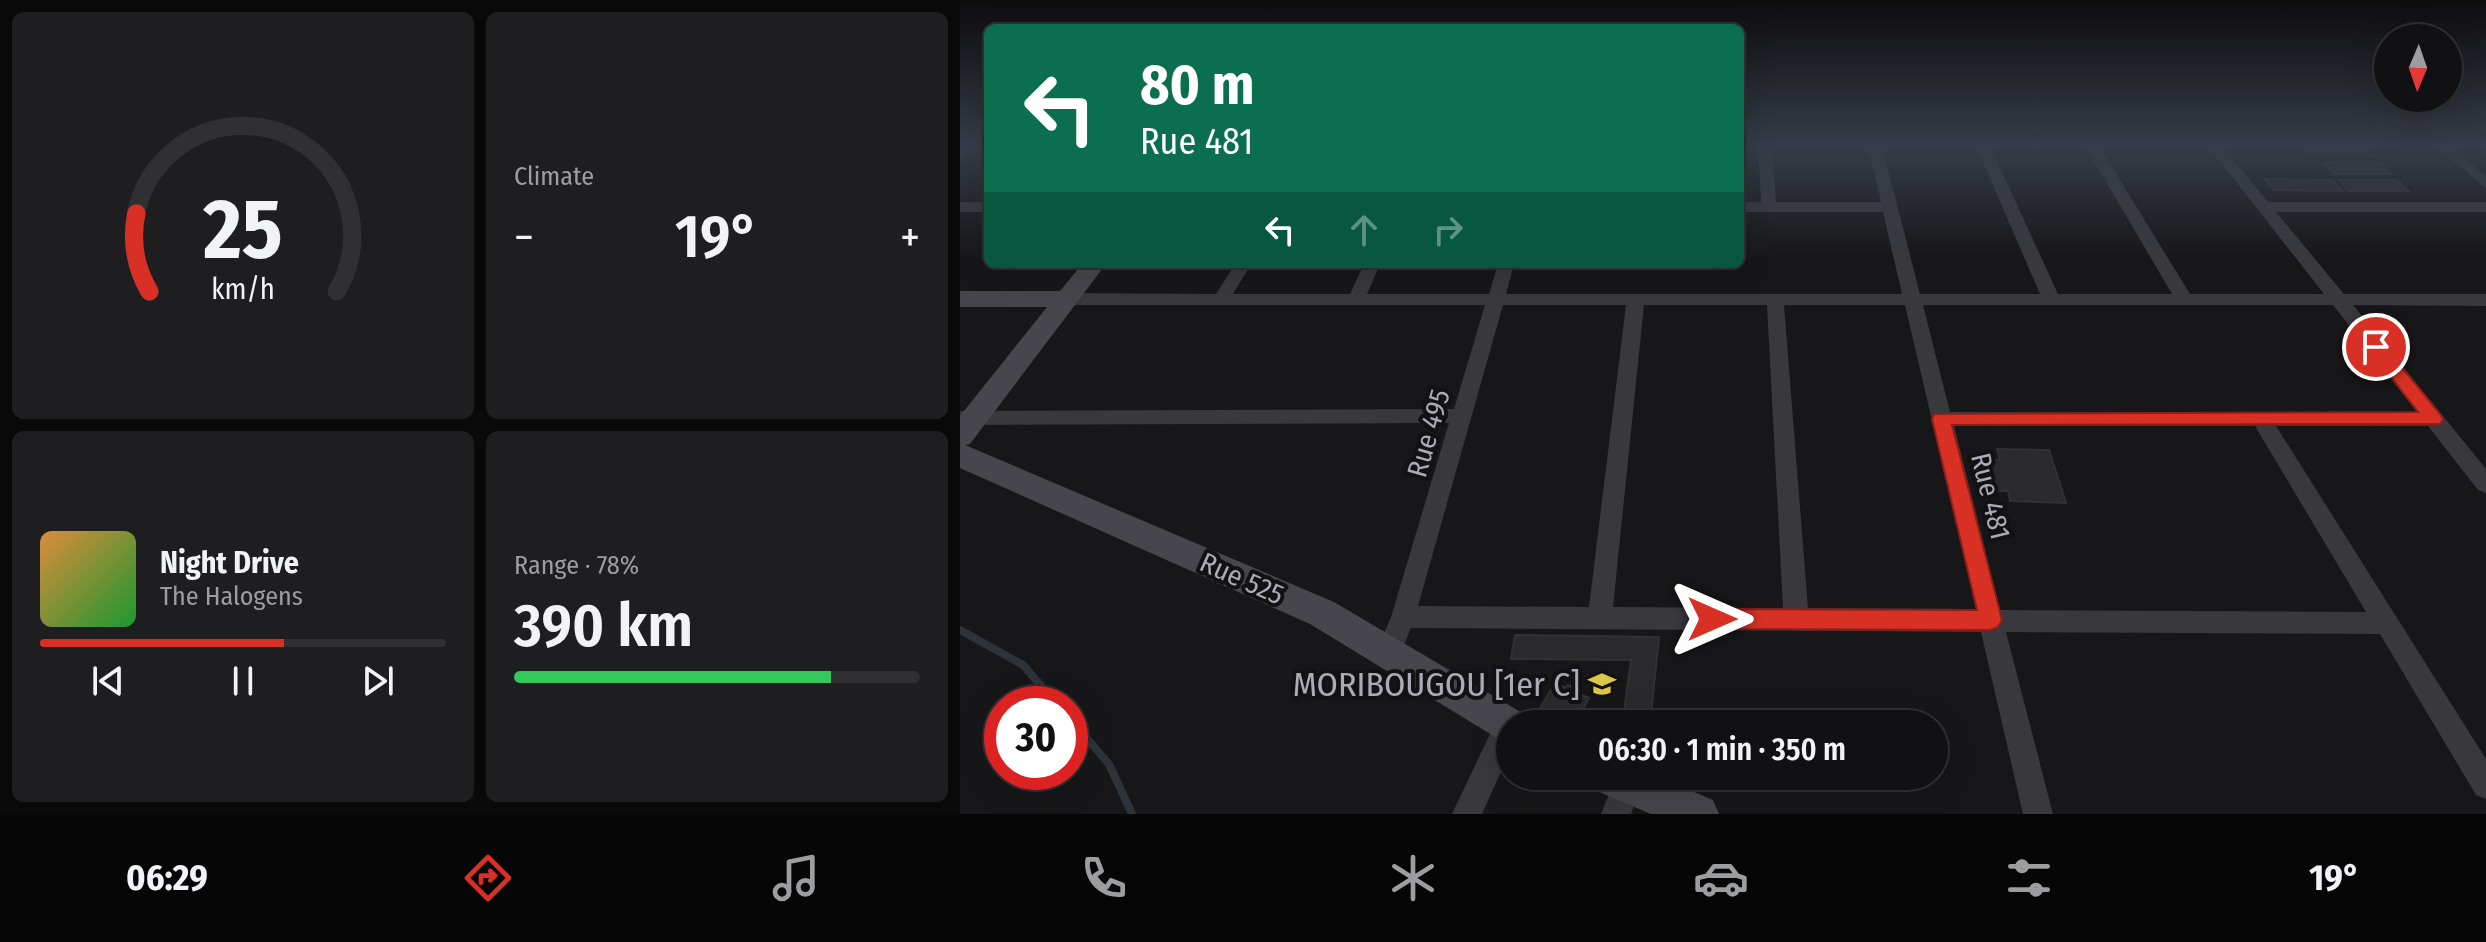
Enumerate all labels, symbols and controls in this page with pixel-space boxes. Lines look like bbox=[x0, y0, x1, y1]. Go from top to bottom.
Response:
north arrow bbox=[2374, 24, 2462, 112]
map controls bbox=[2374, 24, 2462, 112]
text: 80 m bbox=[1140, 52, 1255, 119]
icon: left bbox=[1008, 56, 1112, 160]
text: Rue 481 bbox=[1140, 120, 1253, 164]
text: Climate bbox=[514, 161, 594, 192]
text: 25 bbox=[202, 179, 283, 279]
text: 19° bbox=[675, 201, 759, 273]
icon: left bbox=[1258, 208, 1302, 252]
icon: ahead bbox=[1342, 208, 1386, 252]
icon: right bbox=[1426, 208, 1470, 252]
text: − bbox=[514, 211, 534, 264]
text: + bbox=[900, 211, 920, 264]
text: km/h bbox=[211, 272, 275, 307]
pin bbox=[2342, 313, 2410, 381]
icon: arrive bbox=[2354, 325, 2398, 369]
street label: Rue 495 bbox=[1400, 385, 1457, 481]
street label: Rue 481 bbox=[1964, 449, 2017, 543]
text: Night Drive bbox=[160, 545, 299, 581]
street label: Rue 525 bbox=[1195, 545, 1289, 611]
text: Range · 78% bbox=[514, 550, 639, 581]
position arrow bbox=[1670, 577, 1754, 661]
text: The Halogens bbox=[160, 581, 303, 612]
text: 390 km bbox=[514, 590, 693, 662]
icon: previous bbox=[86, 659, 130, 703]
icon: pause bbox=[221, 659, 265, 703]
icon: next bbox=[356, 659, 400, 703]
place label: MORIBOUGOU [1er C] bbox=[1293, 664, 1580, 705]
school or university icon: MORIBOUGOU [1er C] bbox=[1587, 669, 1617, 699]
speed limit sign: 30 bbox=[984, 686, 1088, 790]
text: 06:30 · 1 min · 350 m bbox=[1598, 732, 1846, 768]
icon: directions bbox=[460, 850, 516, 906]
icon: music bbox=[768, 850, 824, 906]
icon: phone bbox=[1076, 850, 1132, 906]
icon: climate bbox=[1385, 850, 1441, 906]
icon: car bbox=[1693, 850, 1749, 906]
icon: filters bbox=[2001, 850, 2057, 906]
text: 06:29 bbox=[126, 856, 208, 900]
text: 19° bbox=[2309, 856, 2360, 900]

